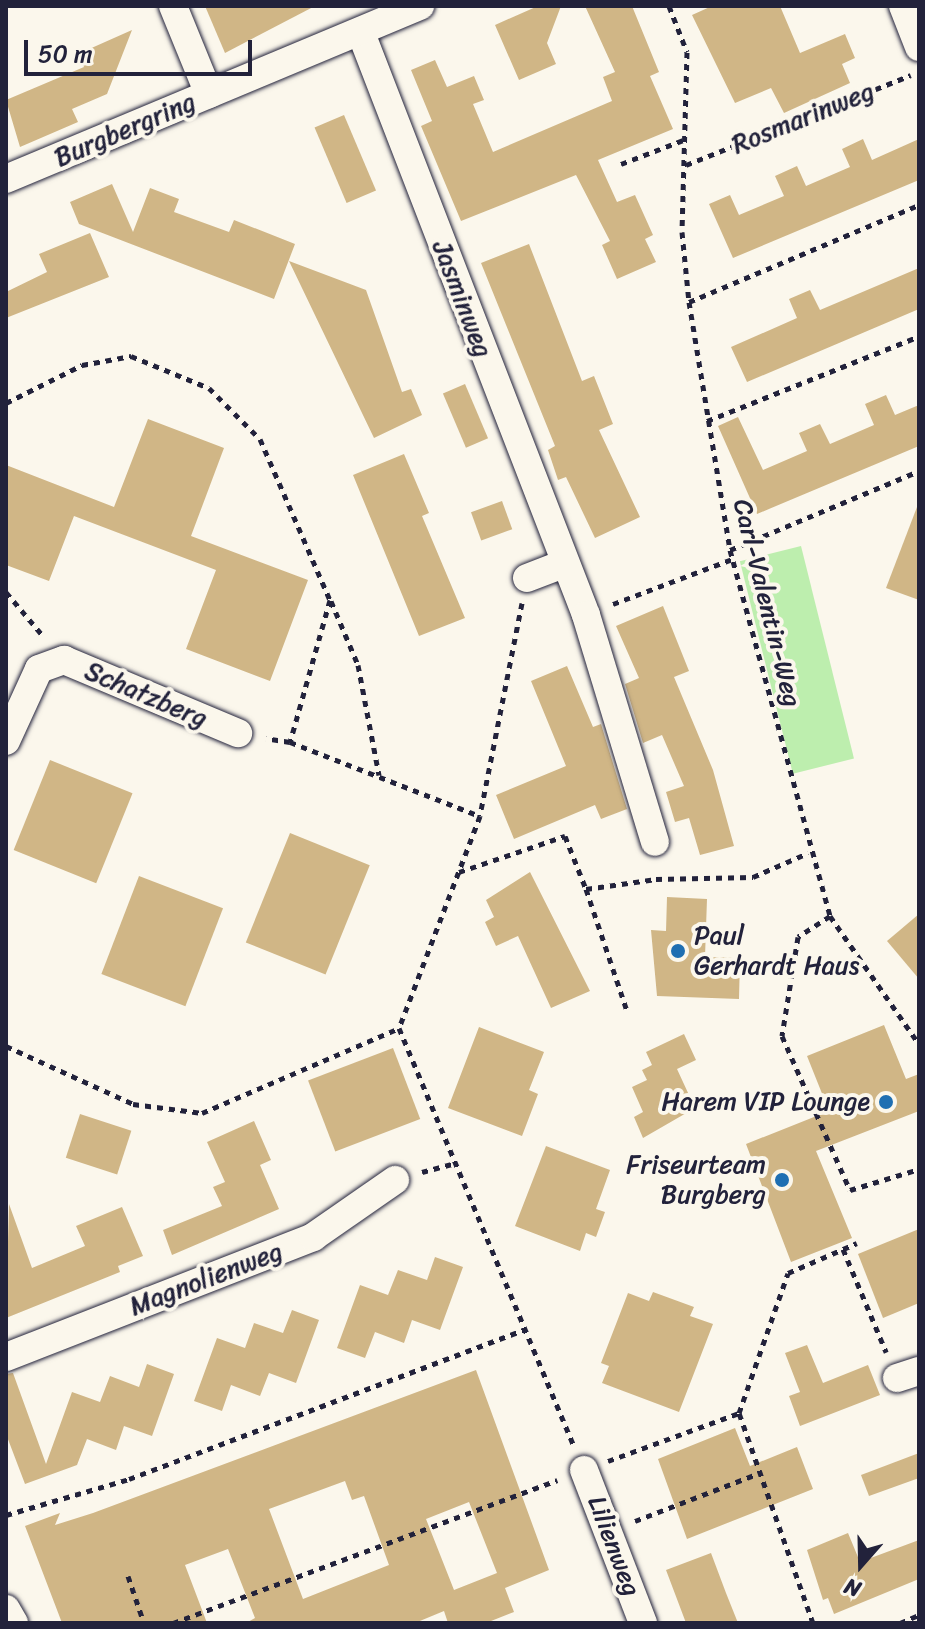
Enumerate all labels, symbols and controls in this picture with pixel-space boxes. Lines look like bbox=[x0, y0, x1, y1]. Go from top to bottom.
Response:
scale bar bbox=[28, 24, 256, 74]
text: 50 m bbox=[38, 33, 93, 75]
street label: Rosmarinweg bbox=[727, 75, 879, 161]
street label: Burgbergring bbox=[50, 86, 200, 174]
street label: Jasminweg bbox=[426, 236, 498, 362]
street label: Carl-Valentin-Weg bbox=[726, 496, 808, 710]
street label: Schatzberg bbox=[80, 655, 212, 735]
place label: Paul Gerhardt Haus bbox=[694, 920, 861, 982]
marker: Paul Gerhardt Haus bbox=[669, 942, 687, 960]
place label: Harem VIP Lounge bbox=[661, 1086, 870, 1118]
marker: Harem VIP Lounge bbox=[877, 1093, 895, 1111]
place label: Friseurteam Burgberg bbox=[626, 1149, 766, 1210]
marker: Friseurteam Burgberg bbox=[773, 1171, 791, 1189]
street label: Magnolienweg bbox=[125, 1236, 287, 1322]
street label: Lilienweg bbox=[581, 1491, 647, 1601]
north arrow bbox=[821, 1525, 901, 1605]
text: N bbox=[839, 1567, 866, 1609]

